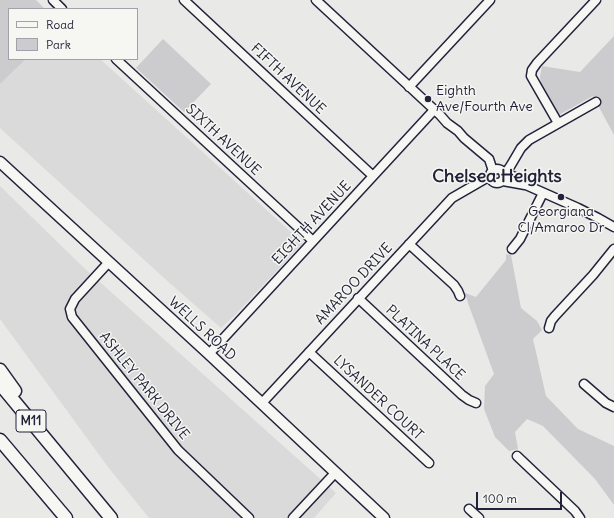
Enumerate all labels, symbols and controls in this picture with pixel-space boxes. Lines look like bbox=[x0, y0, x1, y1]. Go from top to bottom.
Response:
legend bbox=[8, 8, 138, 60]
text: Road bbox=[46, 17, 74, 32]
text: Park bbox=[46, 37, 71, 52]
street label: FIFTH AVENUE bbox=[247, 40, 329, 118]
place label: Eighth Ave/Fourth Ave bbox=[436, 83, 533, 116]
marker: Eighth Ave/Fourth Ave bbox=[423, 94, 433, 104]
street label: SIXTH AVENUE bbox=[182, 101, 264, 179]
district label: Chelsea Heights bbox=[432, 166, 562, 188]
street label: EIGHTH AVENUE bbox=[269, 178, 355, 268]
marker: Georgiana Cl/Amaroo Dr bbox=[556, 192, 566, 202]
place label: Georgiana Cl/Amaroo Dr bbox=[518, 204, 604, 236]
street label: AMAROO DRIVE bbox=[312, 240, 396, 328]
street label: WELLS ROAD bbox=[165, 294, 239, 364]
street label: PLATINA PLACE bbox=[382, 302, 468, 384]
street label: ASHLEY PARK DRIVE bbox=[95, 329, 193, 443]
street label: LYSANDER COURT bbox=[330, 352, 426, 444]
road number: M11 bbox=[16, 410, 46, 432]
scale bar bbox=[478, 484, 564, 510]
text: 100 m bbox=[483, 491, 517, 506]

